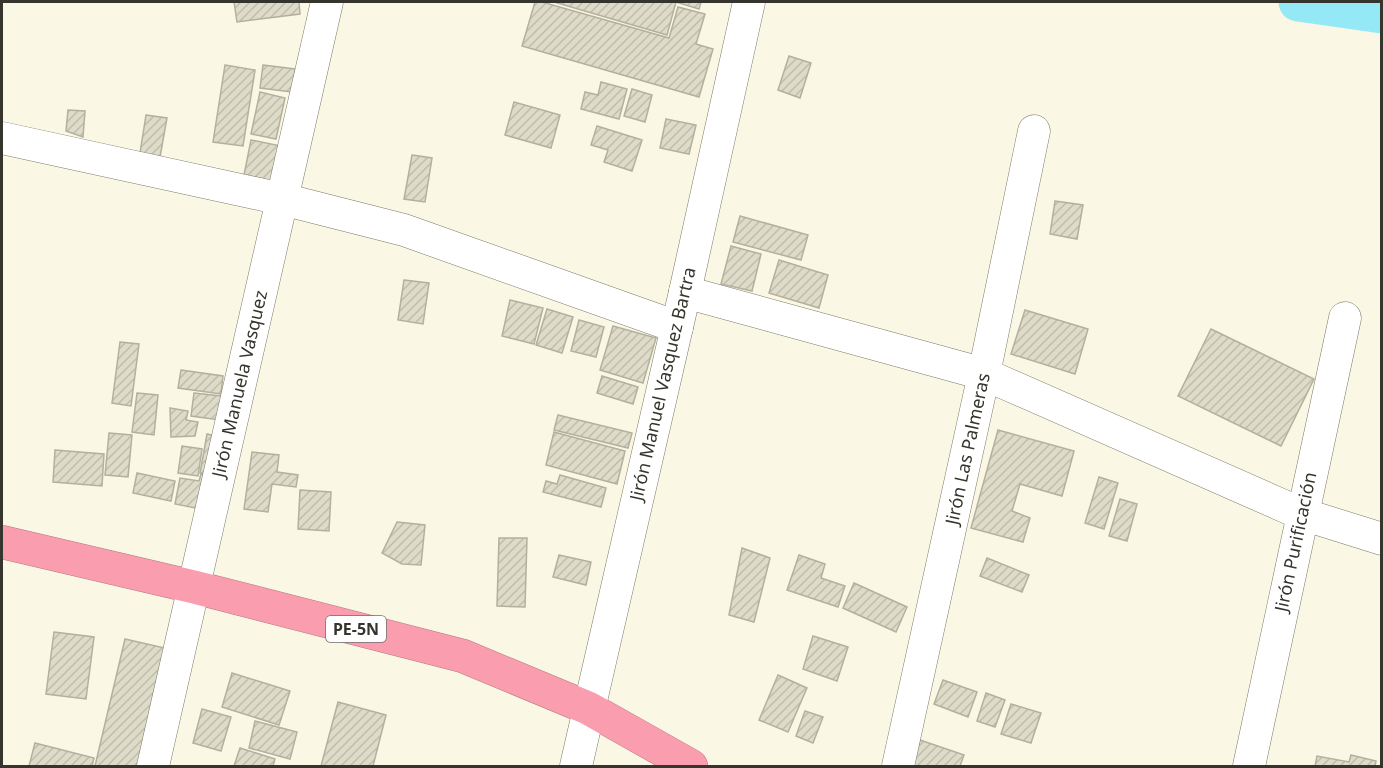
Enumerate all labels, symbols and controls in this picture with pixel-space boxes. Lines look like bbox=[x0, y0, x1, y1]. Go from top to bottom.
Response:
street label: Jirón Manuel Vasquez Bartra bbox=[623, 265, 701, 505]
street label: Jirón Manuela Vasquez bbox=[205, 288, 272, 482]
street label: Jirón Las Palmeras bbox=[939, 371, 995, 529]
street label: Jirón Purificación bbox=[1268, 470, 1322, 616]
road number: PE-5N bbox=[326, 616, 386, 642]

